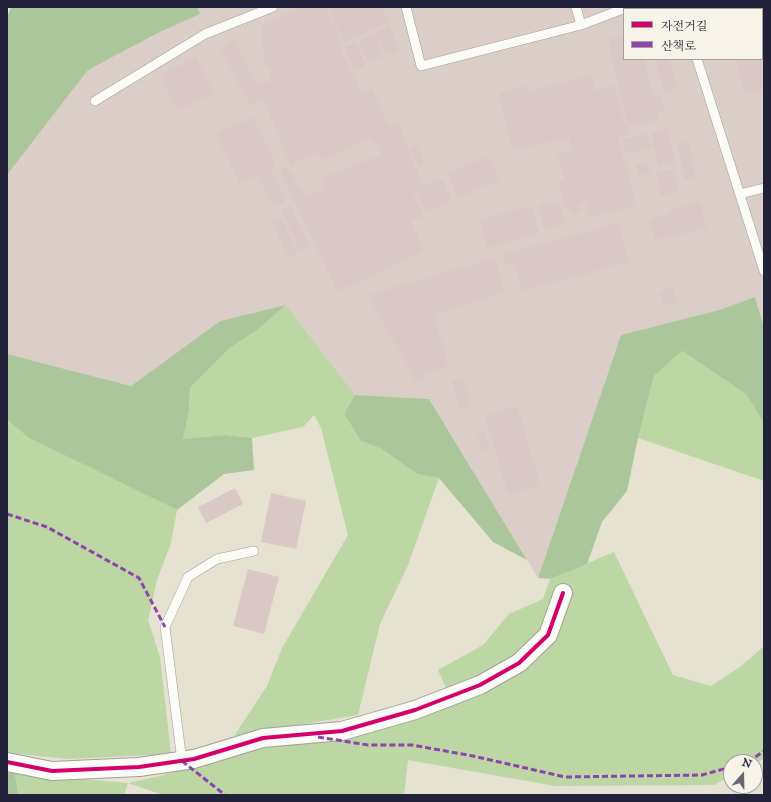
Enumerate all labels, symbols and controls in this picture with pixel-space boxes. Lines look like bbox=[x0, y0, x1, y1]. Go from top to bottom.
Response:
legend bbox=[623, 8, 763, 60]
text: 자전거길 bbox=[661, 19, 707, 33]
text: 산책로 bbox=[661, 39, 696, 53]
north arrow bbox=[723, 754, 763, 794]
text: N bbox=[740, 755, 754, 771]

